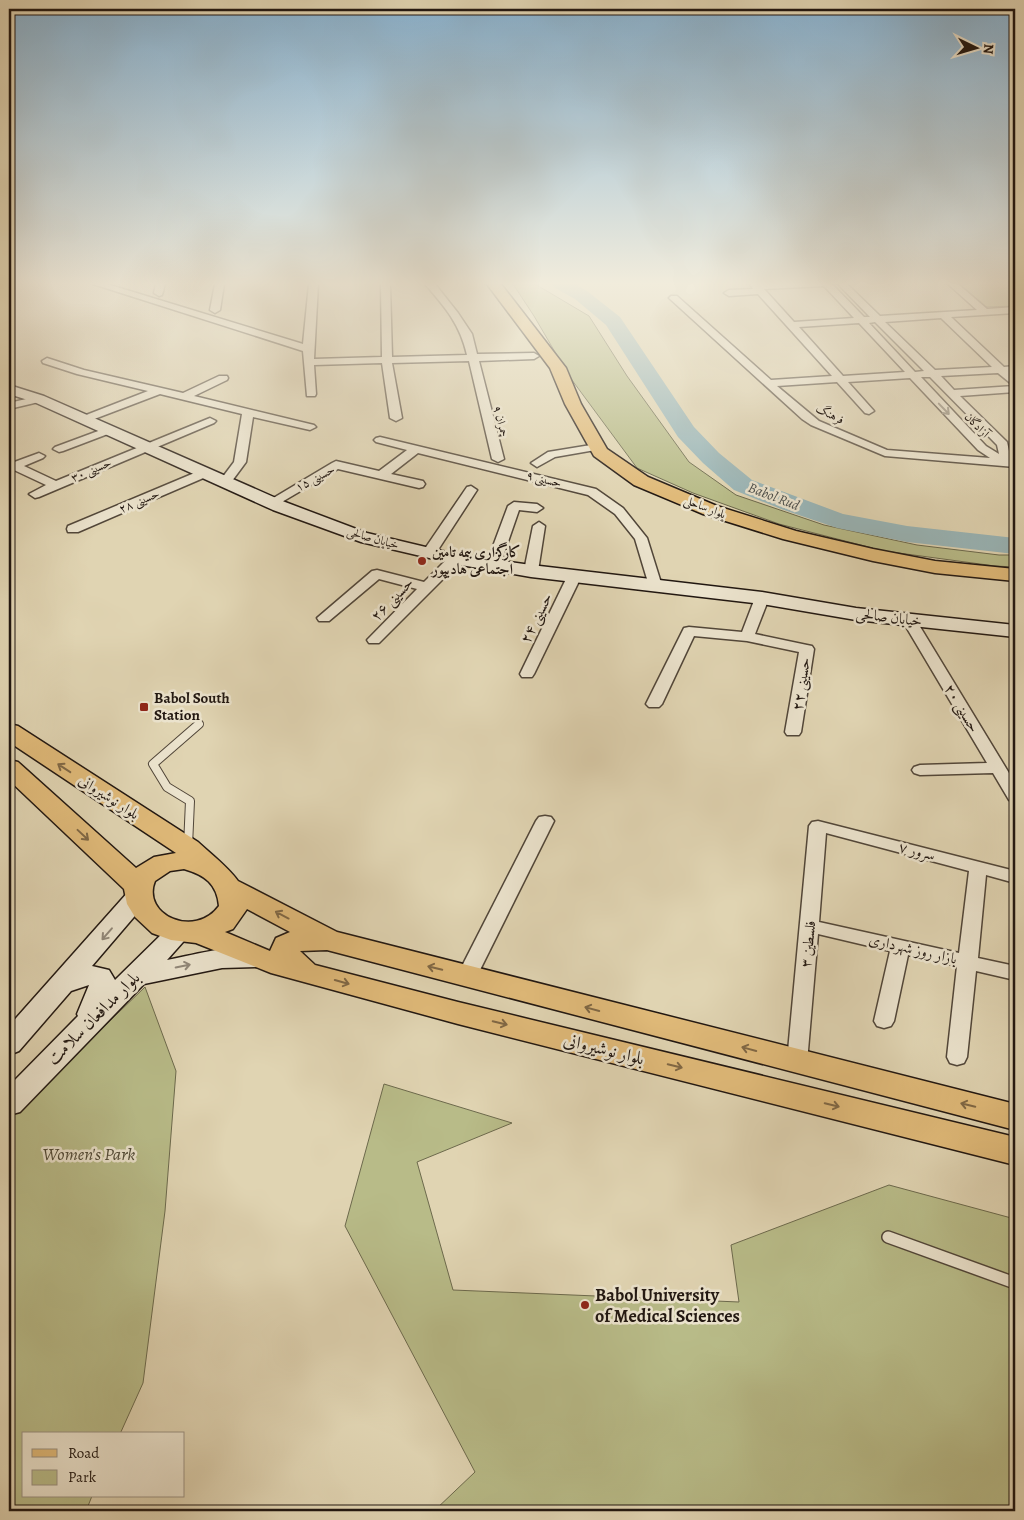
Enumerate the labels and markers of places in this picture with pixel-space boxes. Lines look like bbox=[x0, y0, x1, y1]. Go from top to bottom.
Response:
place label: کارگزاری بیمه تامین اجتماعی هادیپور bbox=[430, 542, 521, 579]
marker: کارگزاری بیمه تامین اجتماعی هادیپور bbox=[416, 555, 428, 567]
place label: Babol South Station bbox=[154, 688, 230, 725]
marker: Babol South Station bbox=[138, 701, 150, 713]
place label: Babol University of Medical Sciences bbox=[595, 1283, 740, 1328]
marker: Babol University of Medical Sciences bbox=[579, 1299, 591, 1311]

